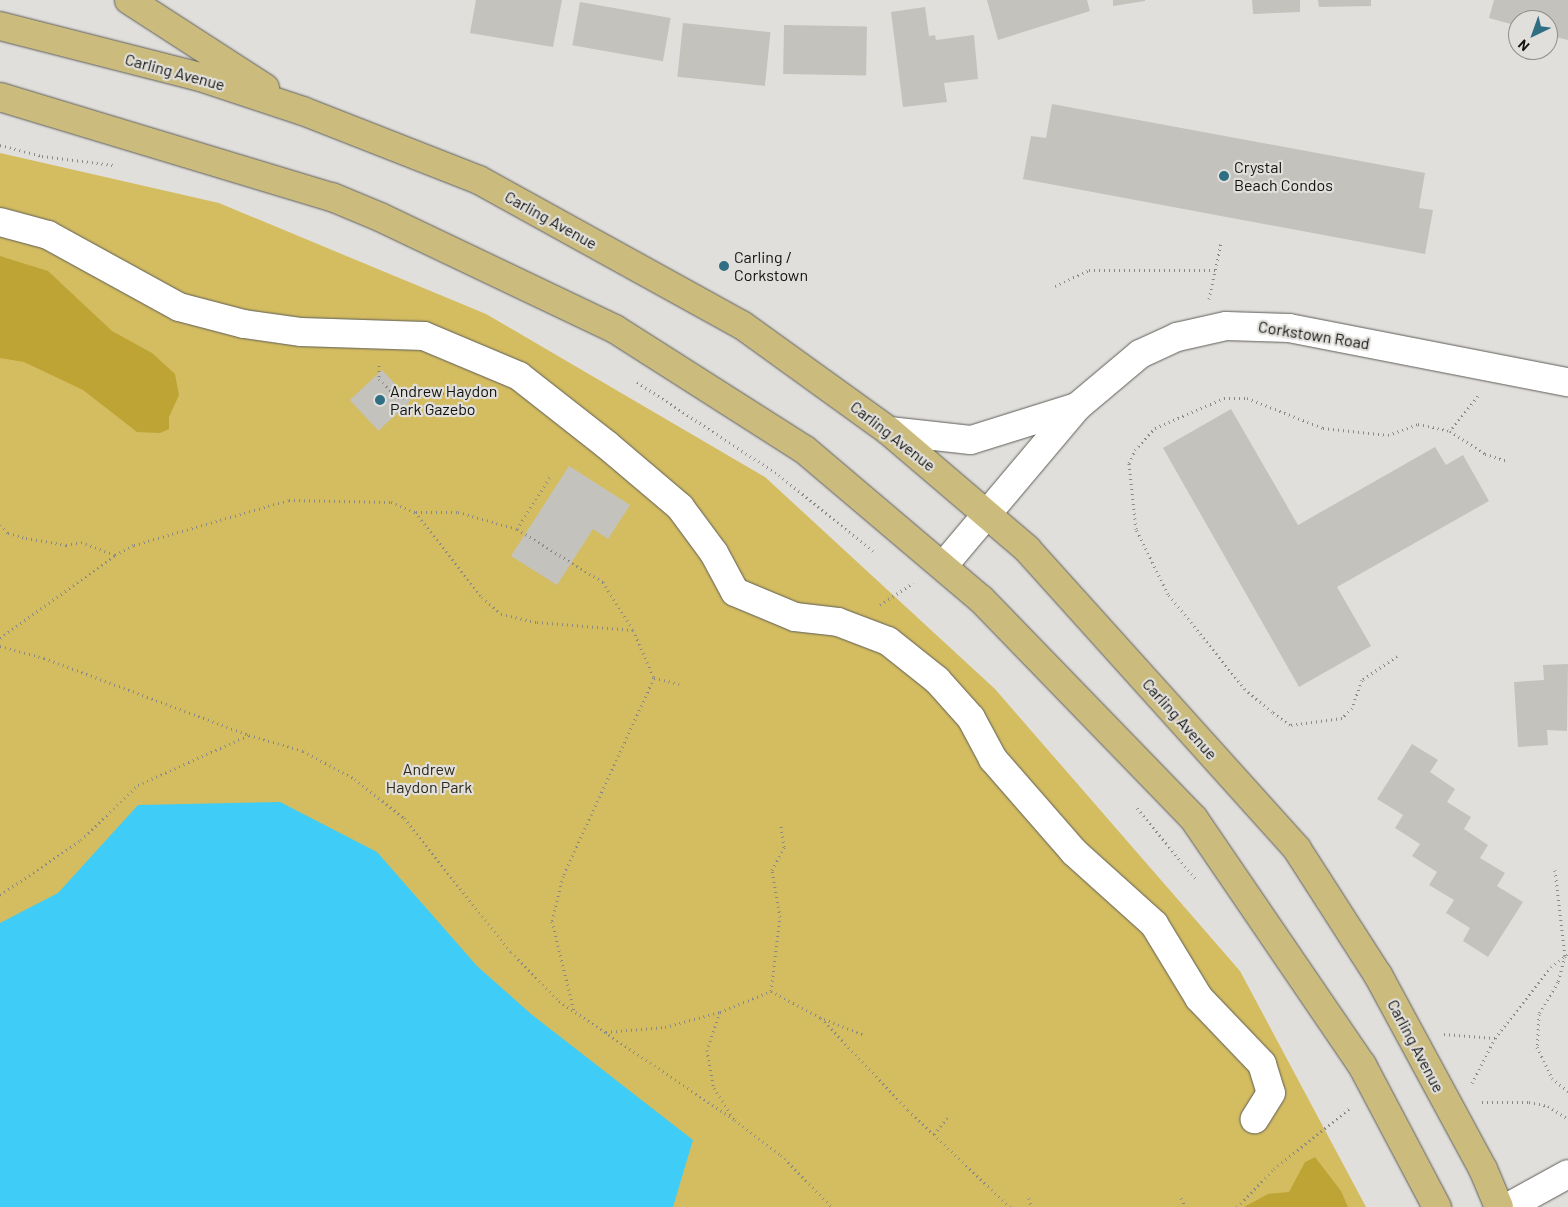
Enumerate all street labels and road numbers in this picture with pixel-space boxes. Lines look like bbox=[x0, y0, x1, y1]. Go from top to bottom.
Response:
street label: Carling Avenue bbox=[123, 49, 227, 95]
street label: Carling Avenue bbox=[501, 187, 601, 253]
street label: Corkstown Road bbox=[1257, 317, 1371, 353]
street label: Carling Avenue bbox=[847, 397, 939, 475]
street label: Carling Avenue bbox=[1139, 674, 1221, 764]
street label: Carling Avenue bbox=[1383, 996, 1449, 1096]

